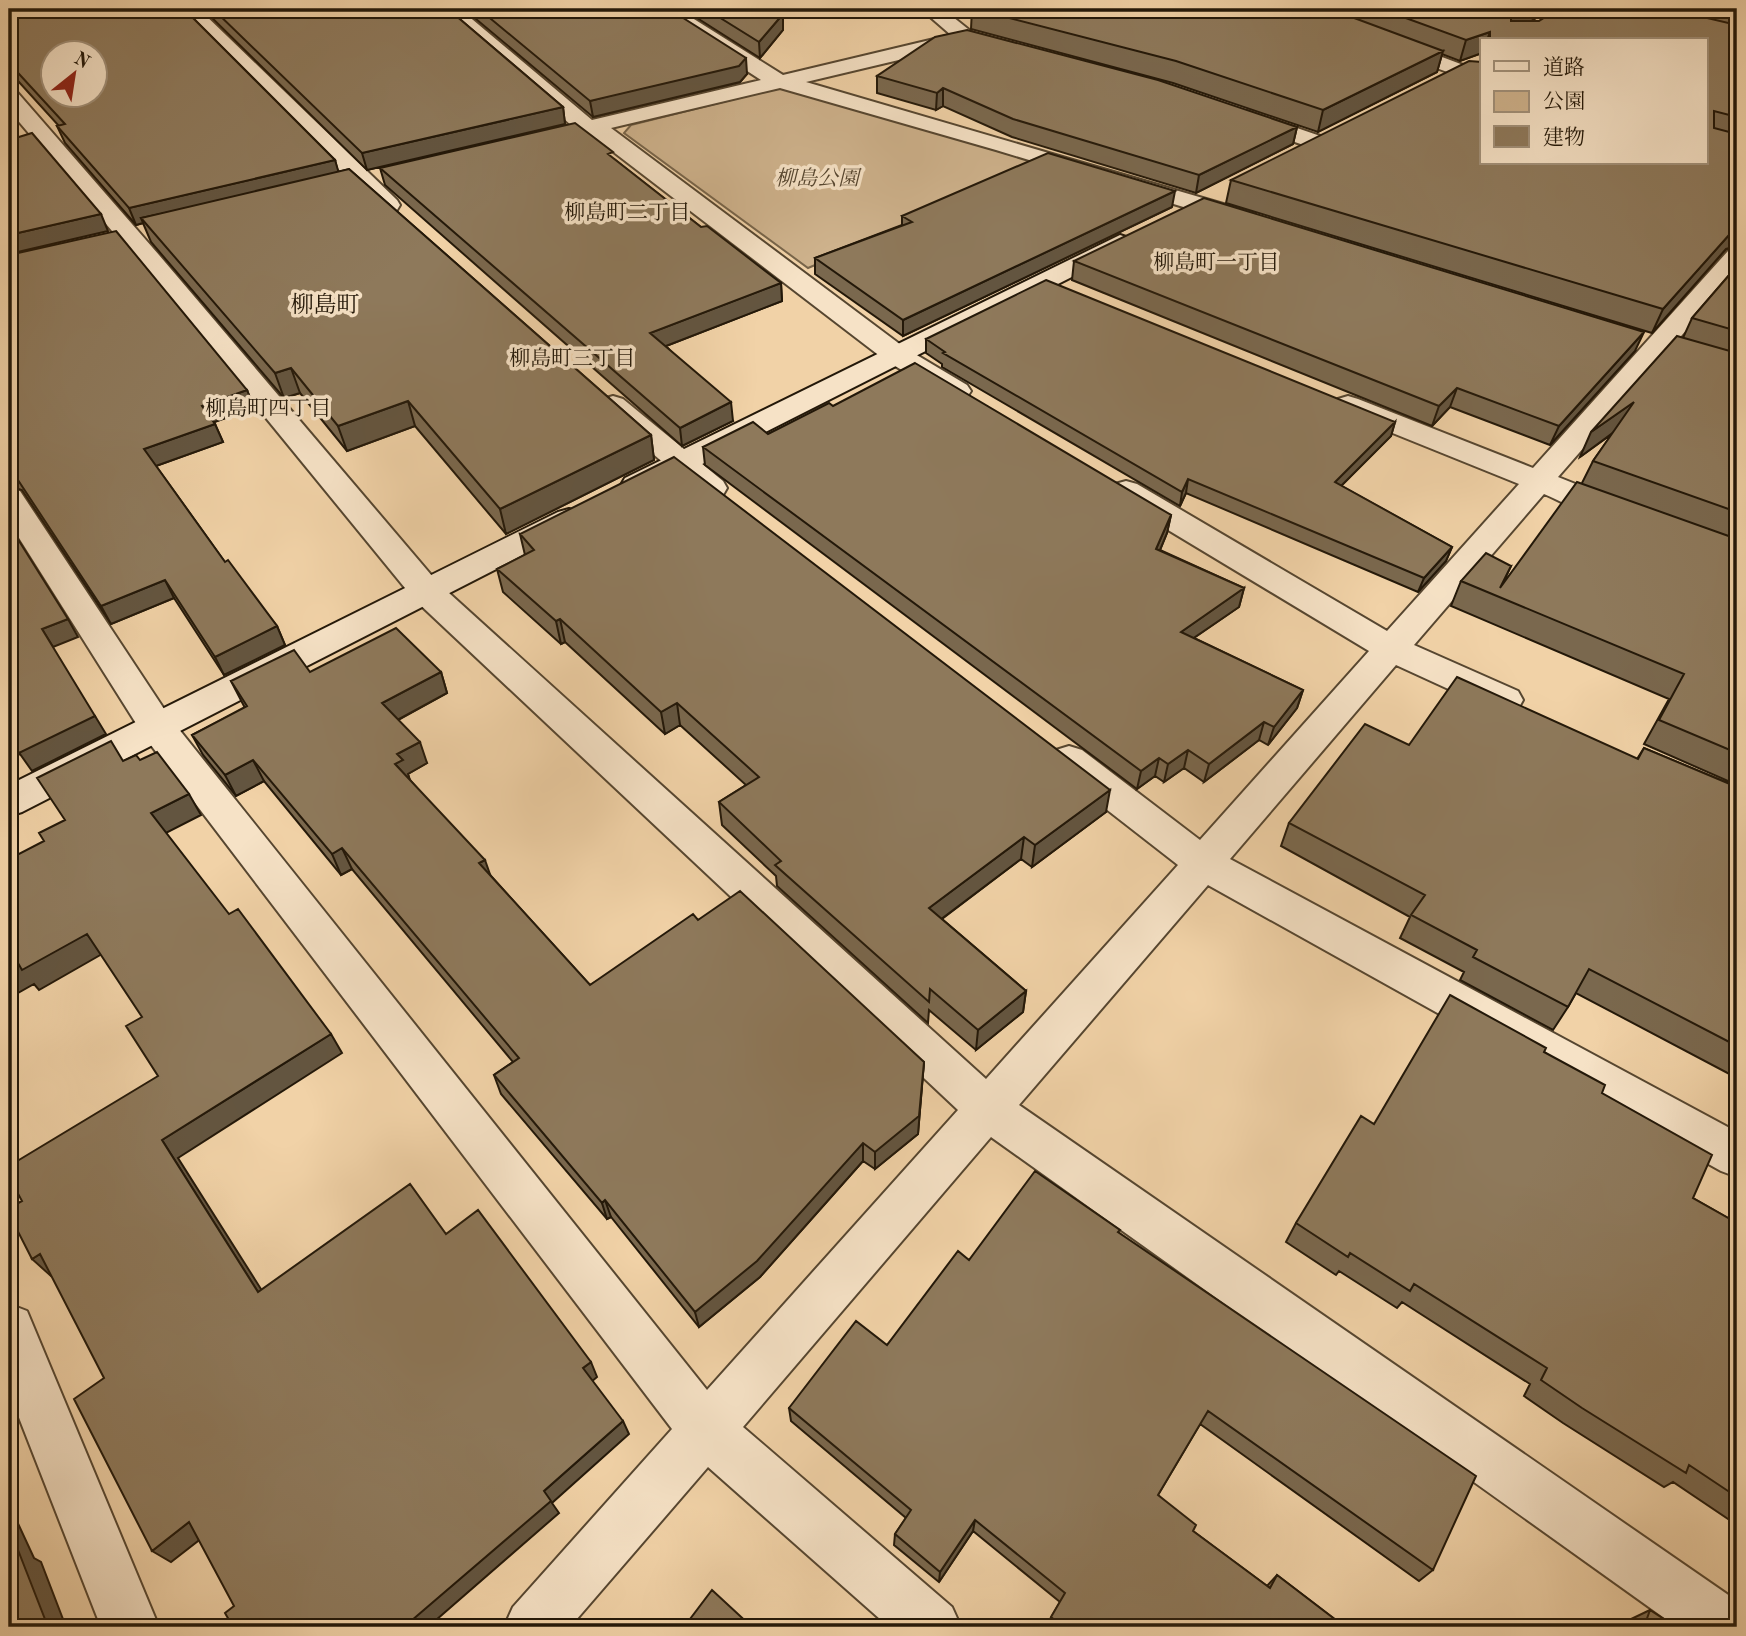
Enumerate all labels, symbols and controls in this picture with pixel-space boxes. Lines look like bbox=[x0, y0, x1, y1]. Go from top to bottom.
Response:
north arrow bbox=[38, 38, 108, 108]
legend bbox=[1480, 38, 1708, 164]
text: N bbox=[70, 50, 93, 74]
text: 道路 bbox=[1543, 56, 1585, 79]
text: 公園 bbox=[1543, 90, 1585, 113]
text: 建物 bbox=[1543, 126, 1585, 149]
park label: 柳島公園 bbox=[775, 167, 862, 190]
district label: 柳島町二丁目 bbox=[564, 201, 690, 224]
district label: 柳島町一丁目 bbox=[1153, 251, 1279, 274]
district label: 柳島町 bbox=[291, 292, 360, 317]
district label: 柳島町三丁目 bbox=[509, 347, 635, 370]
district label: 柳島町四丁目 bbox=[205, 397, 331, 420]

